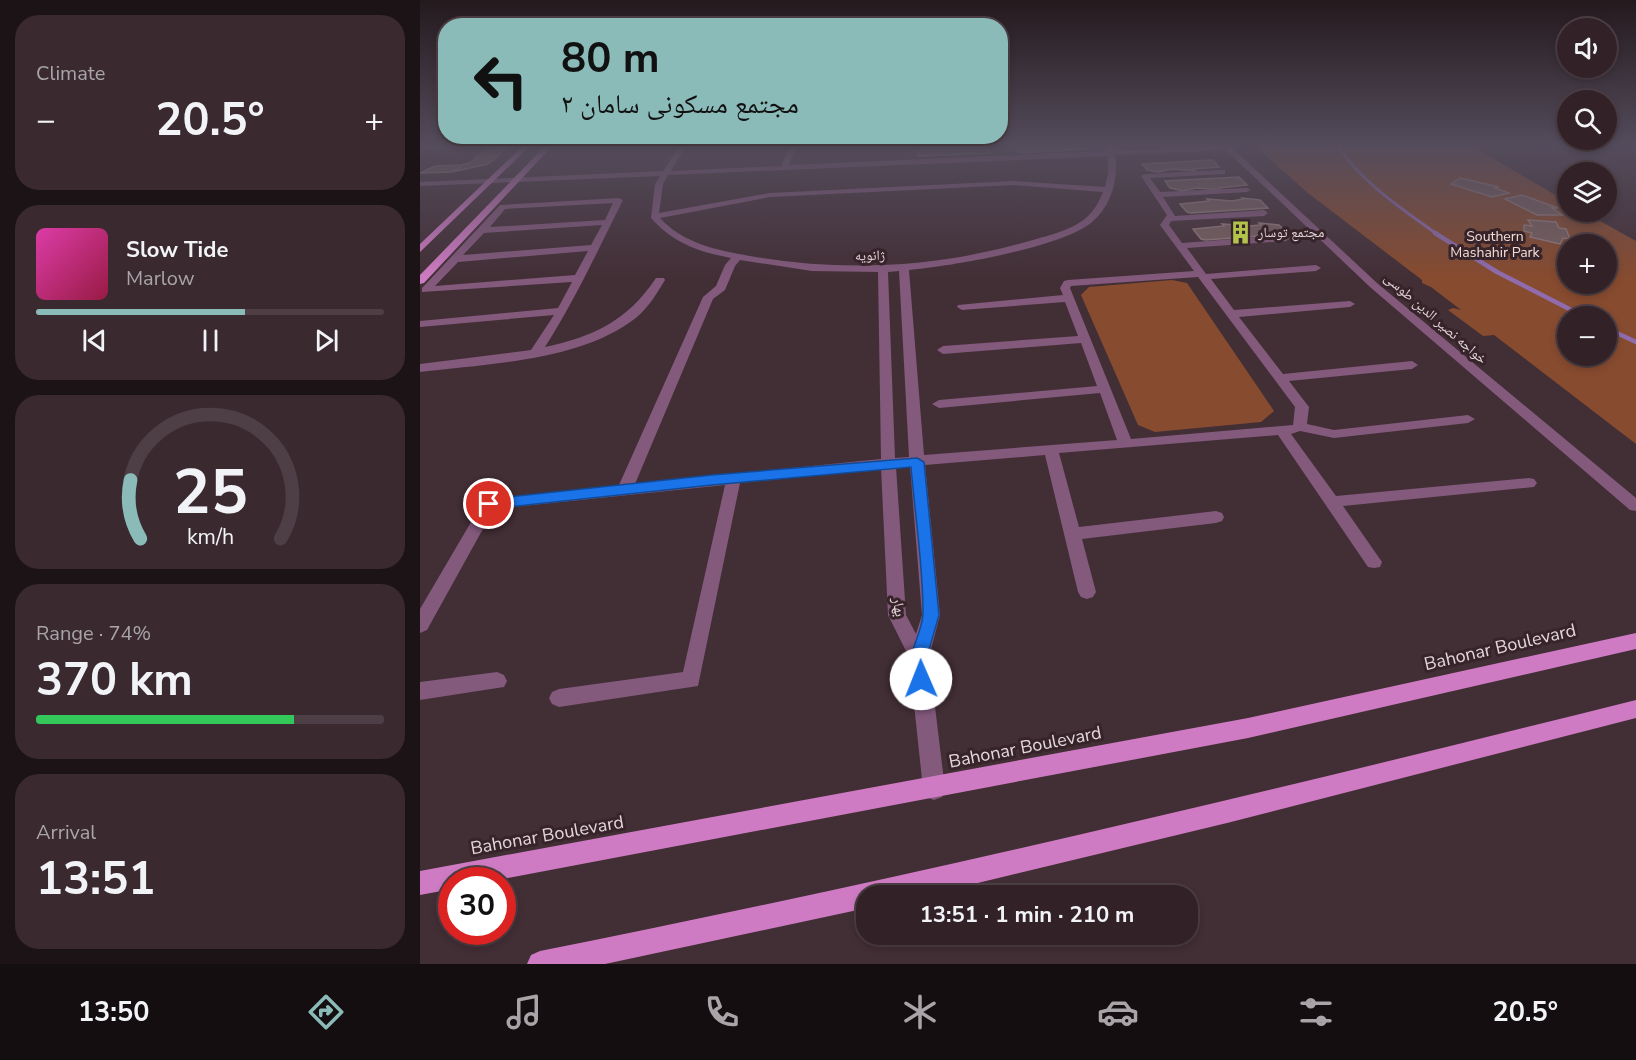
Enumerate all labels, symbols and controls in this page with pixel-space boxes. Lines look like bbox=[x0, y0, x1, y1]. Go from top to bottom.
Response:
map controls bbox=[1557, 18, 1617, 366]
button: sound bbox=[1557, 18, 1617, 78]
text: 80 m bbox=[561, 30, 660, 87]
icon: left bbox=[462, 42, 540, 120]
text: Climate bbox=[36, 60, 105, 87]
text: مجتمع مسکونی سامان ۲ bbox=[561, 86, 799, 123]
text: 20.5° bbox=[155, 90, 265, 151]
button: search bbox=[1557, 90, 1617, 150]
text: − bbox=[36, 98, 56, 143]
text: + bbox=[364, 98, 384, 143]
button: layers bbox=[1557, 162, 1617, 222]
building icon: مجتمع توسار bbox=[1227, 219, 1253, 245]
place label: مجتمع توسار bbox=[1257, 223, 1324, 242]
park label: Southern Mashahir Park bbox=[1450, 227, 1541, 262]
button: + bbox=[1557, 234, 1617, 294]
text: Slow Tide bbox=[126, 235, 228, 265]
street label: ژانویه bbox=[855, 246, 885, 265]
text: Marlow bbox=[126, 265, 194, 292]
street label: خواجه نصیر الدین طوسی bbox=[1380, 268, 1491, 369]
button: − bbox=[1557, 306, 1617, 366]
icon: previous bbox=[78, 324, 111, 357]
icon: pause bbox=[194, 324, 227, 357]
icon: next bbox=[310, 324, 343, 357]
text: 25 bbox=[173, 450, 247, 535]
pin bbox=[463, 478, 514, 529]
icon: arrive bbox=[472, 487, 505, 520]
text: km/h bbox=[186, 522, 234, 552]
street label: بهار bbox=[887, 595, 911, 618]
street label: Bahonar Boulevard bbox=[1422, 618, 1578, 676]
text: Range · 74% bbox=[36, 620, 151, 647]
position arrow bbox=[889, 647, 953, 711]
text: 370 km bbox=[36, 650, 193, 711]
street label: Bahonar Boulevard bbox=[947, 720, 1103, 774]
street label: Bahonar Boulevard bbox=[468, 810, 626, 860]
text: Arrival bbox=[36, 819, 96, 846]
text: 13:51 bbox=[36, 849, 155, 910]
speed limit sign: 30 bbox=[438, 867, 516, 945]
text: 13:51 · 1 min · 210 m bbox=[920, 900, 1134, 930]
icon: directions bbox=[305, 991, 347, 1033]
icon: music bbox=[503, 991, 545, 1033]
icon: phone bbox=[701, 991, 743, 1033]
icon: climate bbox=[899, 991, 941, 1033]
icon: car bbox=[1097, 991, 1139, 1033]
icon: filters bbox=[1295, 991, 1337, 1033]
text: 13:50 bbox=[78, 994, 149, 1031]
text: 20.5° bbox=[1492, 994, 1558, 1031]

